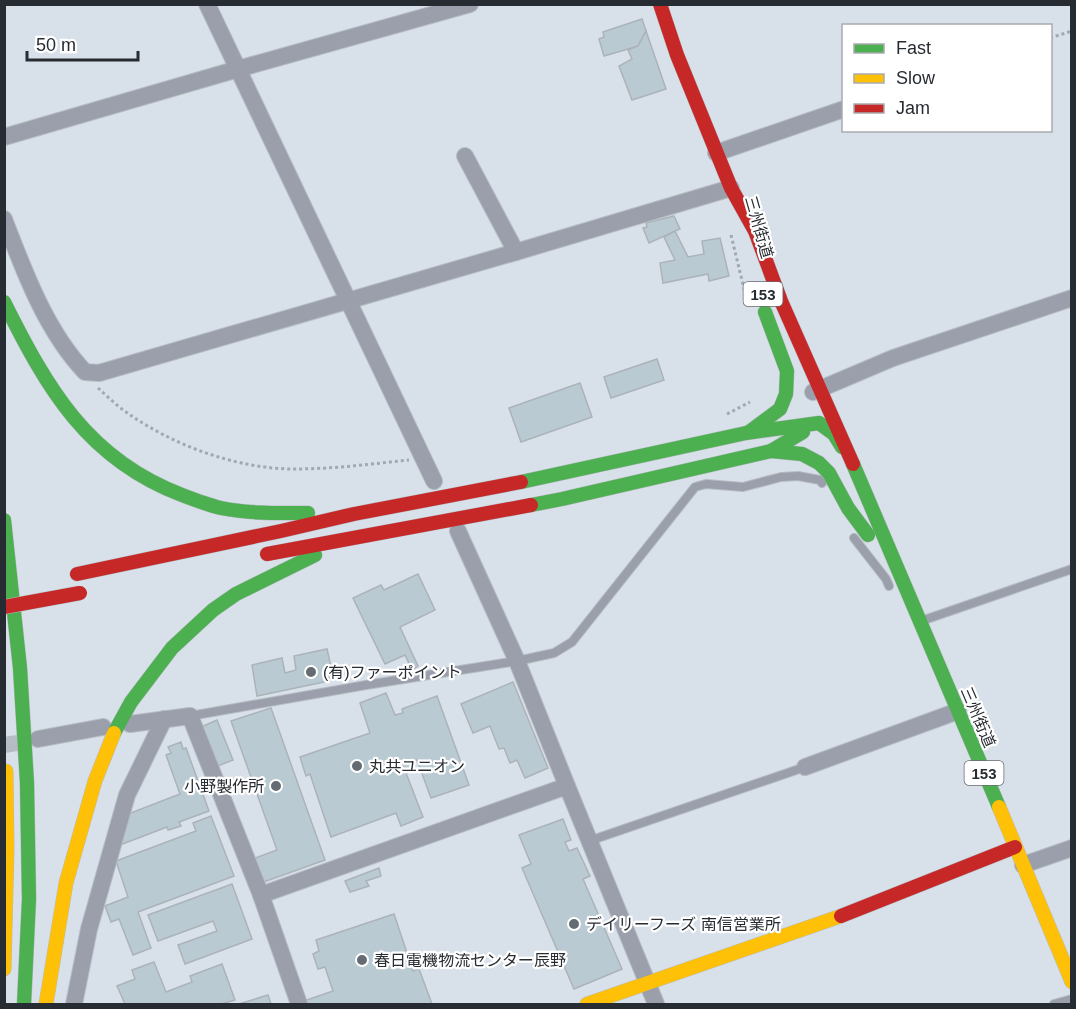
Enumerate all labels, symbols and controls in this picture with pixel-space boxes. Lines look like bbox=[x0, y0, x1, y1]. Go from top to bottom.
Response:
scale bar bbox=[27, 24, 138, 62]
legend bbox=[842, 24, 1052, 132]
text: 50 m bbox=[36, 35, 76, 55]
text: Fast bbox=[896, 38, 931, 58]
text: Slow bbox=[896, 68, 936, 88]
text: Jam bbox=[896, 98, 930, 118]
street label: 三州街道 bbox=[742, 194, 776, 260]
road number: 153 bbox=[744, 282, 783, 306]
place label: (有)ファーポイント bbox=[323, 664, 462, 681]
marker: (有)ファーポイント bbox=[304, 665, 318, 679]
street label: 三州街道 bbox=[958, 684, 998, 750]
place label: 丸共ユニオン bbox=[369, 758, 465, 775]
marker: 丸共ユニオン bbox=[350, 759, 364, 773]
road number: 153 bbox=[964, 761, 1004, 785]
place label: 小野製作所 bbox=[184, 778, 264, 795]
marker: 小野製作所 bbox=[269, 779, 283, 793]
place label: デイリーフーズ 南信営業所 bbox=[586, 916, 781, 933]
marker: デイリーフーズ 南信営業所 bbox=[567, 917, 581, 931]
place label: 春日電機物流センター辰野 bbox=[374, 952, 566, 969]
marker: 春日電機物流センター辰野 bbox=[355, 953, 369, 967]

